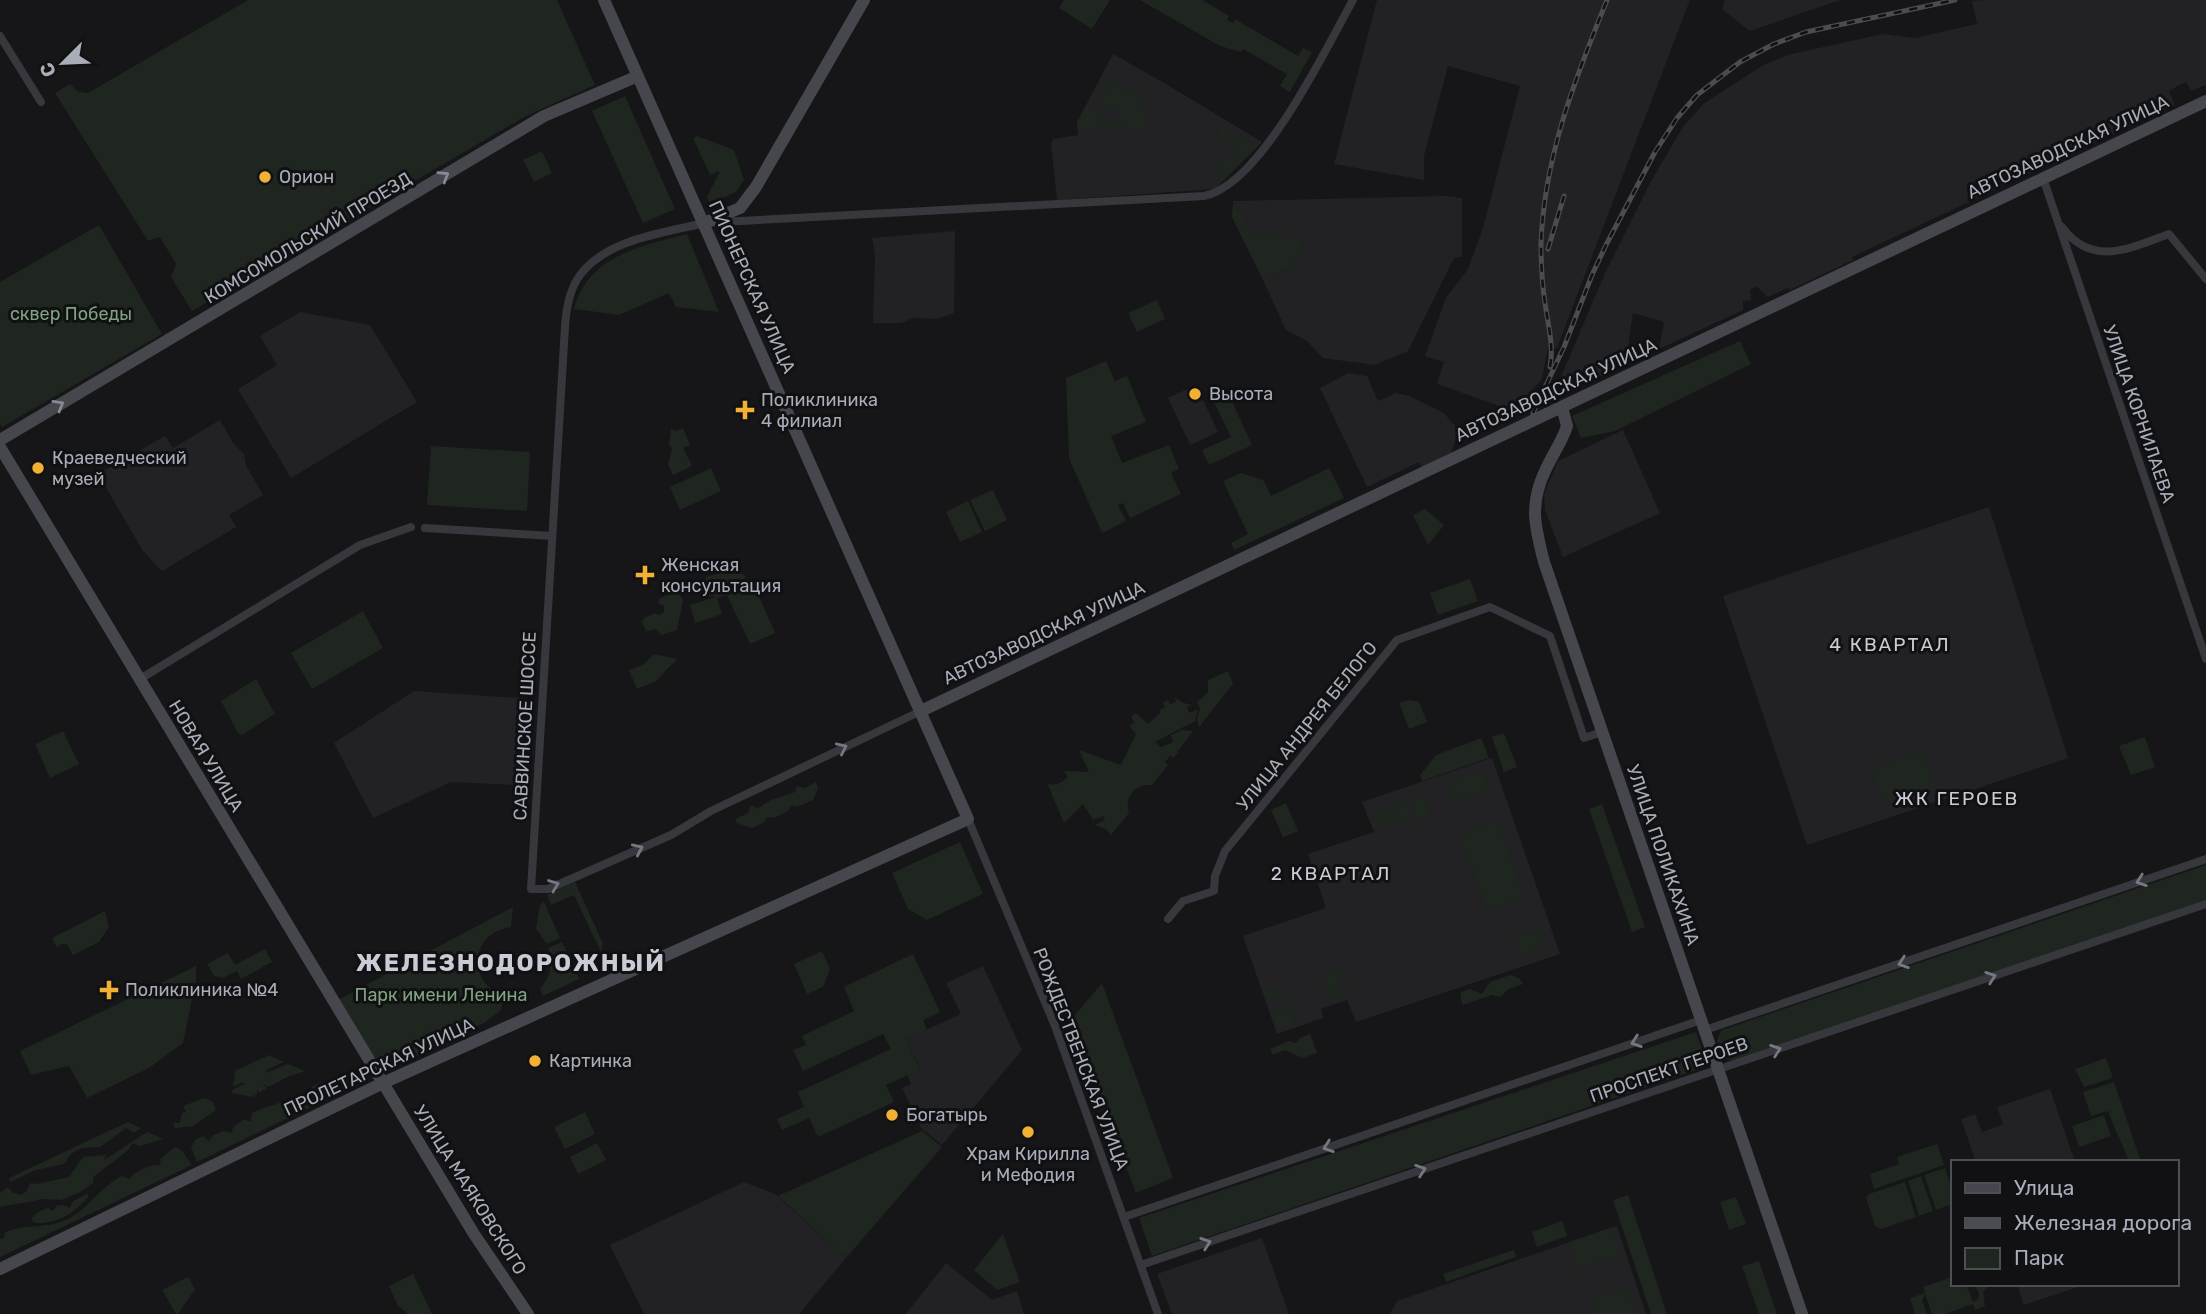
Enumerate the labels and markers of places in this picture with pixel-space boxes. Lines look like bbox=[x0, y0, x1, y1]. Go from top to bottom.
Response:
place label: Орион bbox=[279, 166, 334, 188]
marker: Орион bbox=[257, 169, 273, 185]
place label: Высота bbox=[1209, 383, 1273, 405]
marker: Высота bbox=[1187, 386, 1203, 402]
place label: Поликлиника 4 филиал bbox=[761, 389, 878, 432]
marker: Поликлиника 4 филиал bbox=[735, 400, 755, 420]
place label: Краеведческий музей bbox=[52, 447, 187, 490]
marker: Краеведческий музей bbox=[30, 460, 46, 476]
place label: Женская консультация bbox=[661, 554, 781, 597]
marker: Женская консультация bbox=[635, 565, 655, 585]
place label: Поликлиника №4 bbox=[125, 979, 278, 1001]
marker: Поликлиника №4 bbox=[99, 980, 119, 1000]
place label: Картинка bbox=[549, 1050, 632, 1072]
marker: Картинка bbox=[527, 1053, 543, 1069]
place label: Богатырь bbox=[906, 1104, 987, 1126]
marker: Богатырь bbox=[884, 1107, 900, 1123]
marker: Храм Кирилла и Мефодия bbox=[1020, 1124, 1036, 1140]
place label: Храм Кирилла и Мефодия bbox=[966, 1143, 1090, 1186]

